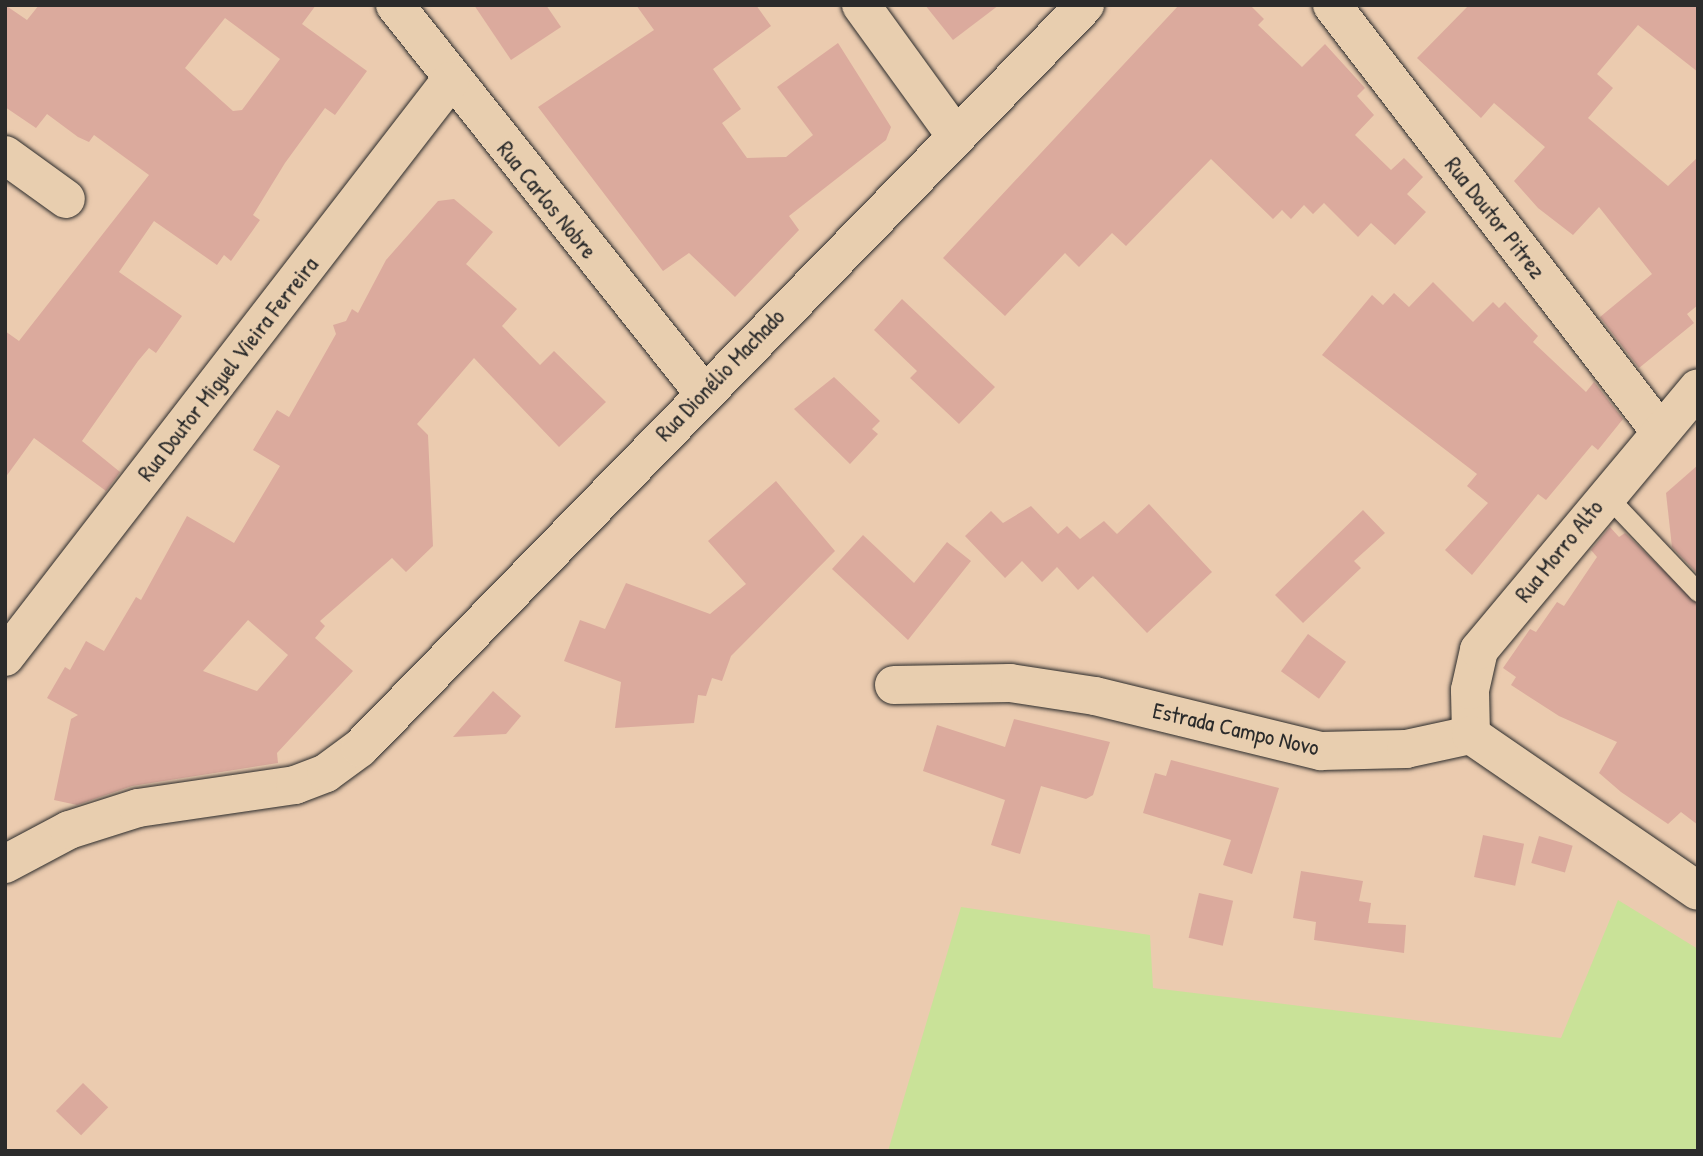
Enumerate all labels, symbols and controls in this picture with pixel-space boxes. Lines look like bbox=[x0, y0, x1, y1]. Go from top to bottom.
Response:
street label: Rua Carlos Nobre bbox=[491, 136, 603, 264]
street label: Rua Doutor Pitrez bbox=[1439, 152, 1551, 284]
street label: Rua Doutor Miguel Vieira Ferreira bbox=[132, 251, 324, 487]
street label: Rua Dionélio Machado bbox=[650, 303, 790, 447]
street label: Rua Morro Alto bbox=[1509, 494, 1609, 608]
street label: Estrada Campo Novo bbox=[1150, 696, 1322, 762]

